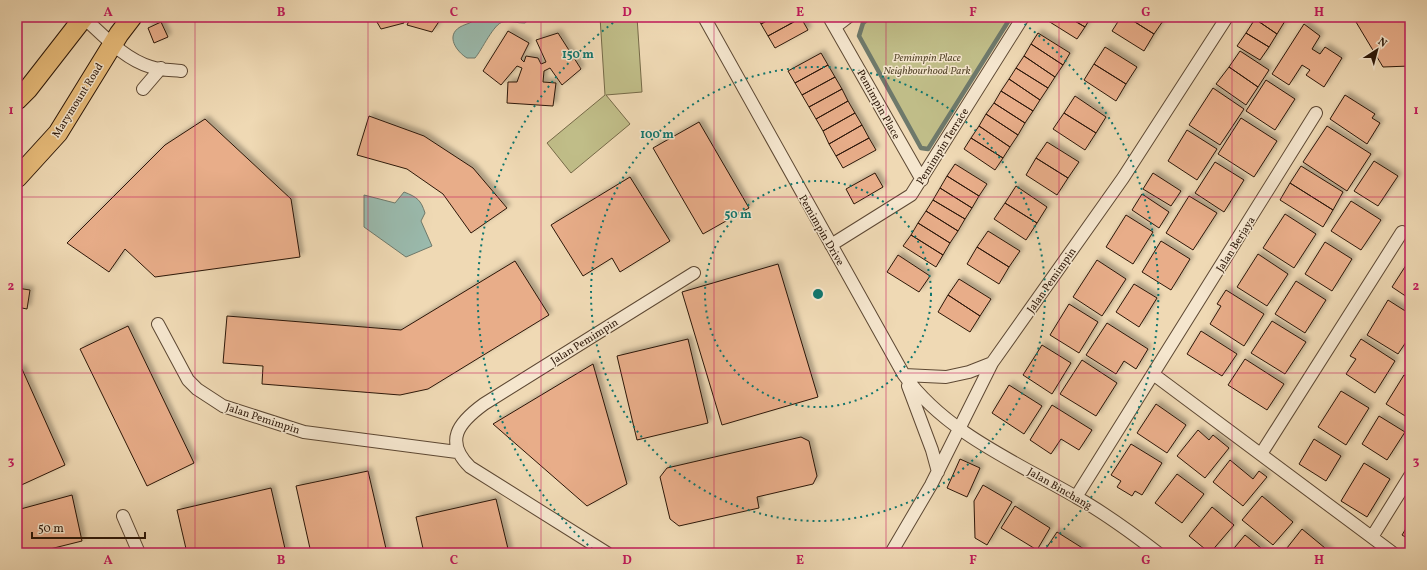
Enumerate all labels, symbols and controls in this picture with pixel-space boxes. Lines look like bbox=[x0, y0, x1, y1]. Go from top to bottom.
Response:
text: A bbox=[103, 4, 113, 22]
text: B bbox=[277, 4, 286, 22]
text: C bbox=[450, 4, 458, 22]
text: D bbox=[622, 4, 632, 22]
text: E bbox=[796, 4, 804, 22]
text: F bbox=[969, 4, 977, 22]
text: G bbox=[1141, 4, 1151, 22]
text: H bbox=[1314, 4, 1324, 22]
north arrow bbox=[1357, 30, 1397, 70]
text: N bbox=[1374, 35, 1390, 52]
text: 150 m bbox=[562, 47, 594, 63]
park label: Pemimpin Place Neighbourhood Park bbox=[883, 51, 971, 79]
street label: Marymount Road bbox=[49, 61, 107, 141]
street label: Pemimpin Place bbox=[852, 67, 903, 142]
text: 1 bbox=[8, 102, 14, 120]
text: 1 bbox=[1413, 102, 1419, 120]
street label: Pemimpin Terrace bbox=[914, 106, 973, 188]
text: 100 m bbox=[640, 127, 674, 143]
street label: Pemimpin Drive bbox=[794, 193, 847, 269]
text: 50 m bbox=[724, 207, 752, 223]
street label: Jalan Berjaya bbox=[1213, 214, 1260, 275]
street label: Jalan Pemimpin bbox=[1024, 245, 1081, 317]
text: 2 bbox=[8, 278, 15, 296]
text: 2 bbox=[1413, 278, 1420, 296]
centre of rings bbox=[811, 287, 825, 301]
street label: Jalan Pemimpin bbox=[548, 315, 622, 369]
street label: Jalan Pemimpin bbox=[224, 400, 302, 439]
text: 3 bbox=[8, 453, 15, 471]
text: 3 bbox=[1413, 453, 1420, 471]
street label: Jalan Binchang bbox=[1024, 465, 1095, 514]
scale bar bbox=[32, 514, 145, 540]
text: 50 m bbox=[38, 521, 64, 537]
text: A bbox=[103, 552, 113, 570]
text: B bbox=[277, 552, 286, 570]
text: C bbox=[450, 552, 458, 570]
text: D bbox=[622, 552, 632, 570]
text: E bbox=[796, 552, 804, 570]
text: F bbox=[969, 552, 977, 570]
text: G bbox=[1141, 552, 1151, 570]
text: H bbox=[1314, 552, 1324, 570]

